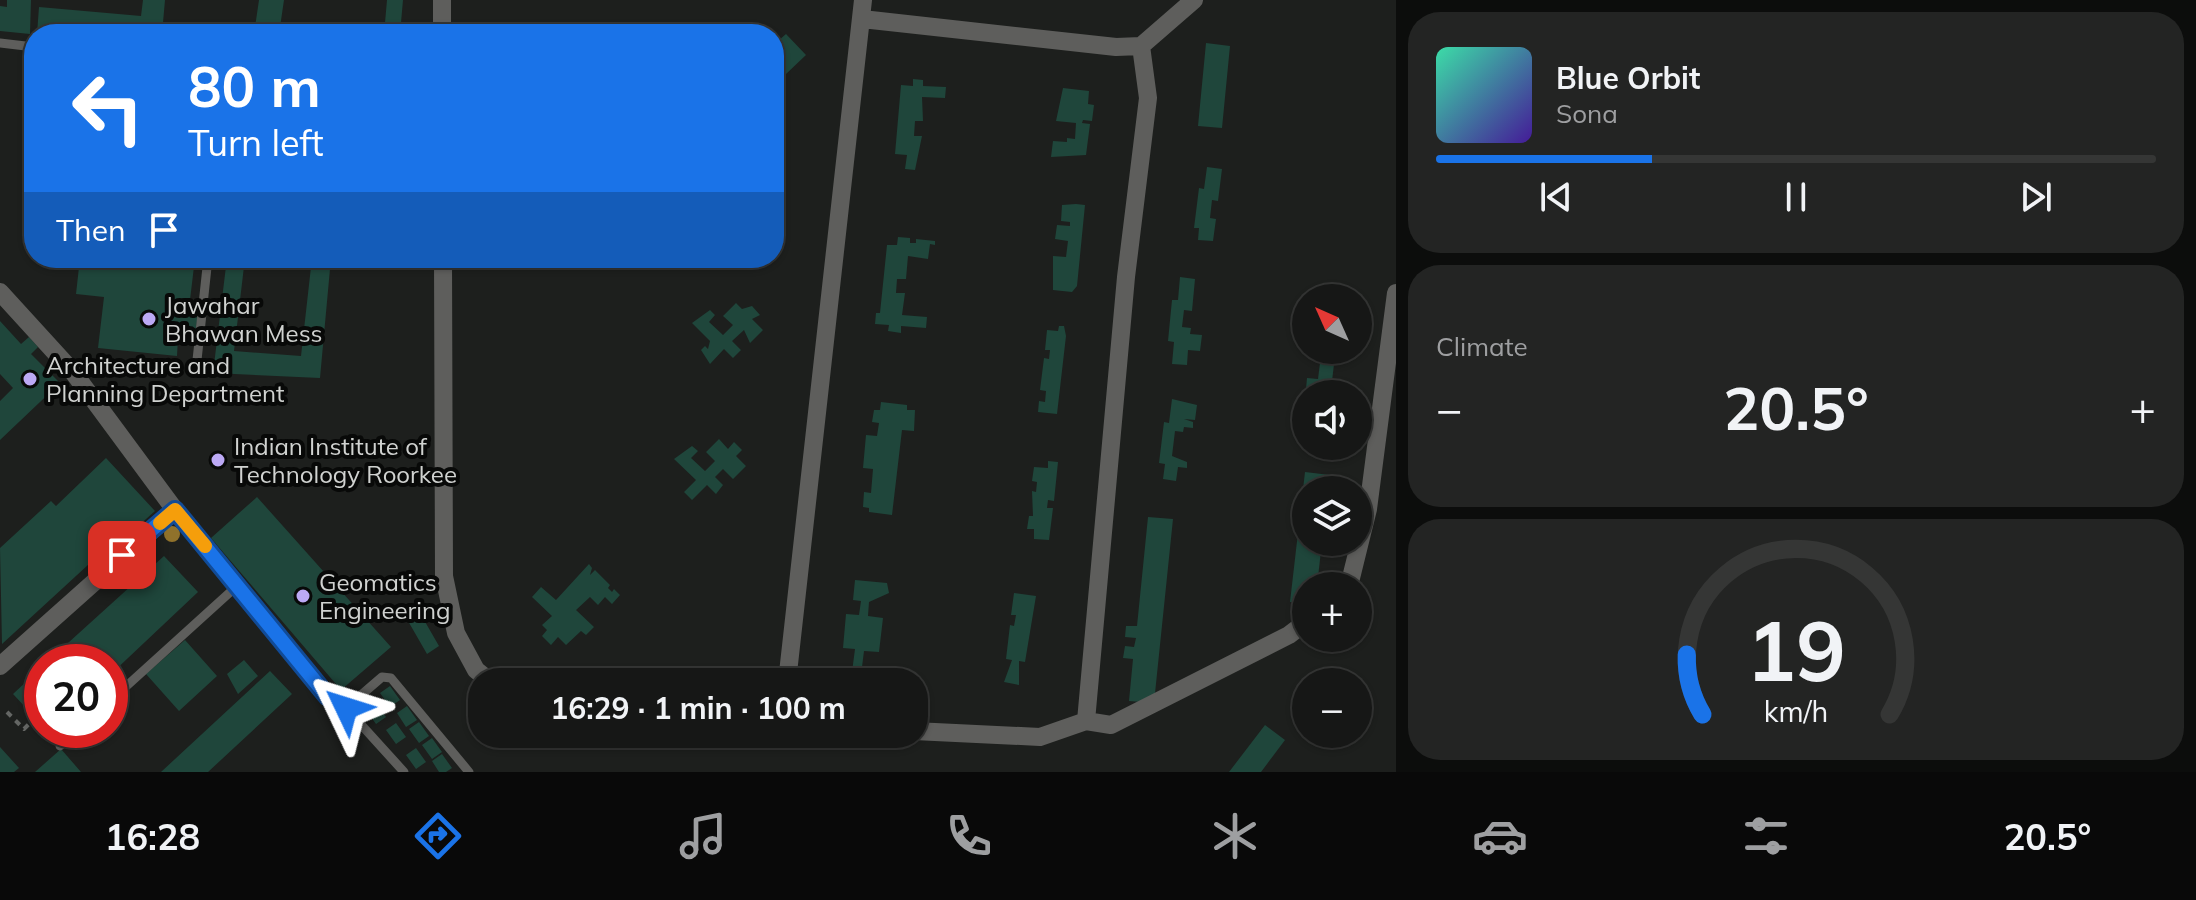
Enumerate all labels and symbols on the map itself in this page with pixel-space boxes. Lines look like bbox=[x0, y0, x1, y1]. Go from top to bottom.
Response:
north arrow bbox=[1292, 284, 1372, 364]
place label: Jawahar Bhawan Mess bbox=[165, 290, 322, 348]
marker: Jawahar Bhawan Mess bbox=[140, 310, 158, 328]
place label: Architecture and Planning Department bbox=[46, 350, 285, 408]
marker: Architecture and Planning Department bbox=[21, 370, 39, 388]
place label: Indian Institute of Technology Roorkee bbox=[234, 431, 457, 489]
marker: Indian Institute of Technology Roorkee bbox=[209, 451, 227, 469]
pin bbox=[88, 521, 156, 589]
place label: Geomatics Engineering bbox=[319, 567, 451, 625]
marker: Geomatics Engineering bbox=[294, 587, 312, 605]
speed limit sign: 20 bbox=[24, 644, 128, 748]
position arrow bbox=[304, 666, 388, 750]

